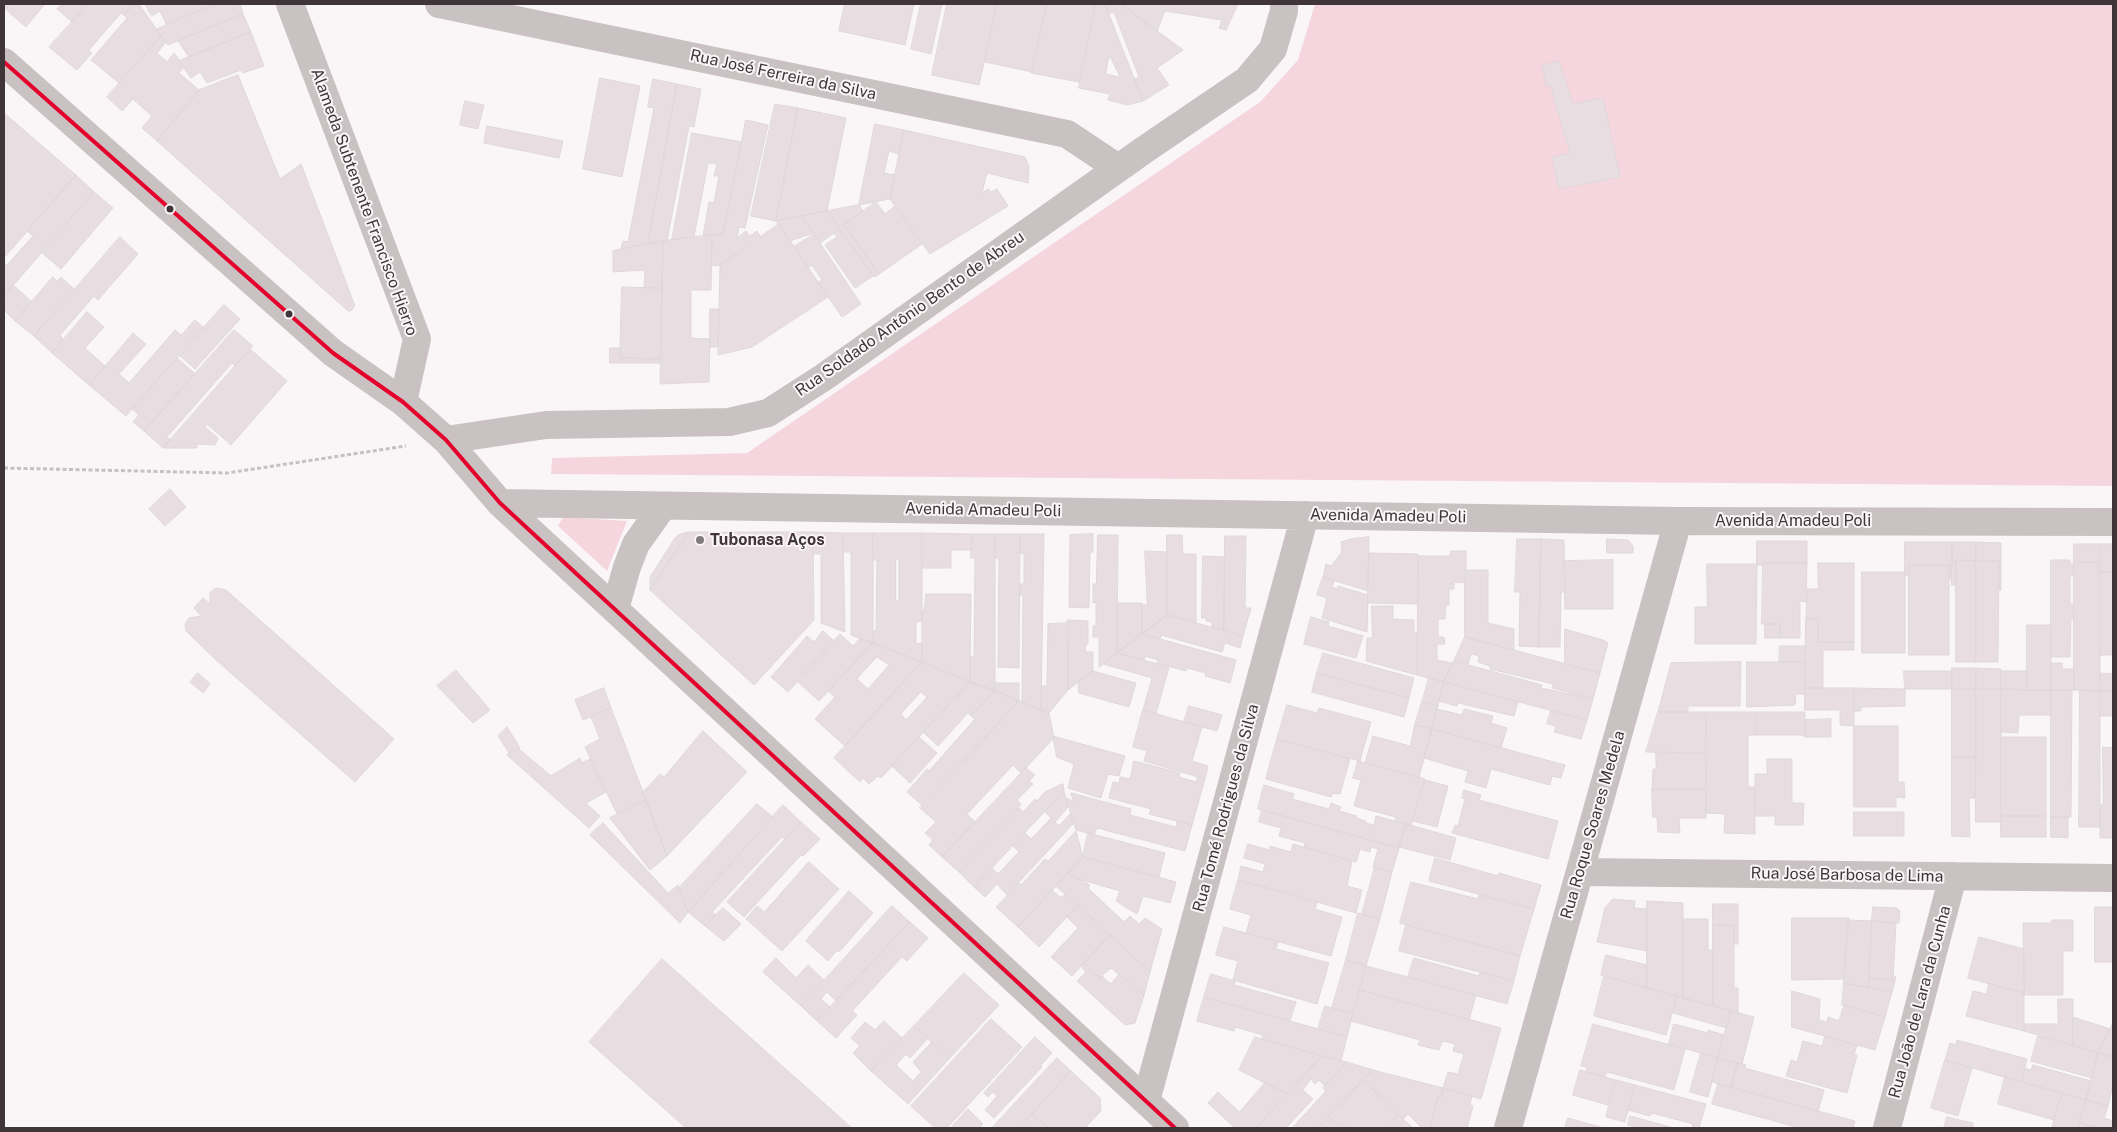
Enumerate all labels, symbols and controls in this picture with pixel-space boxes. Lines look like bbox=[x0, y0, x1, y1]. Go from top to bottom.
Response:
street label: Rua José Ferreira da Silva bbox=[688, 46, 878, 104]
street label: Alameda Subtenente Francisco Hierro bbox=[307, 66, 421, 338]
unlabelled marker bbox=[165, 204, 175, 214]
street label: Rua Soldado Antônio Bento de Abreu bbox=[792, 227, 1028, 401]
unlabelled marker bbox=[284, 309, 294, 319]
street label: Avenida Amadeu Poli bbox=[905, 499, 1061, 521]
street label: Avenida Amadeu Poli bbox=[1310, 505, 1466, 527]
street label: Avenida Amadeu Poli bbox=[1715, 511, 1871, 531]
place label: Tubonasa Aços bbox=[710, 530, 825, 550]
marker: Tubonasa Aços bbox=[694, 534, 706, 546]
street label: Rua Tomé Rodrigues da Silva bbox=[1189, 702, 1263, 914]
street label: Rua Roque Soares Medela bbox=[1557, 729, 1629, 921]
street label: Rua José Barbosa de Lima bbox=[1751, 864, 1943, 886]
street label: Rua João de Lara da Cunha bbox=[1885, 904, 1955, 1100]

